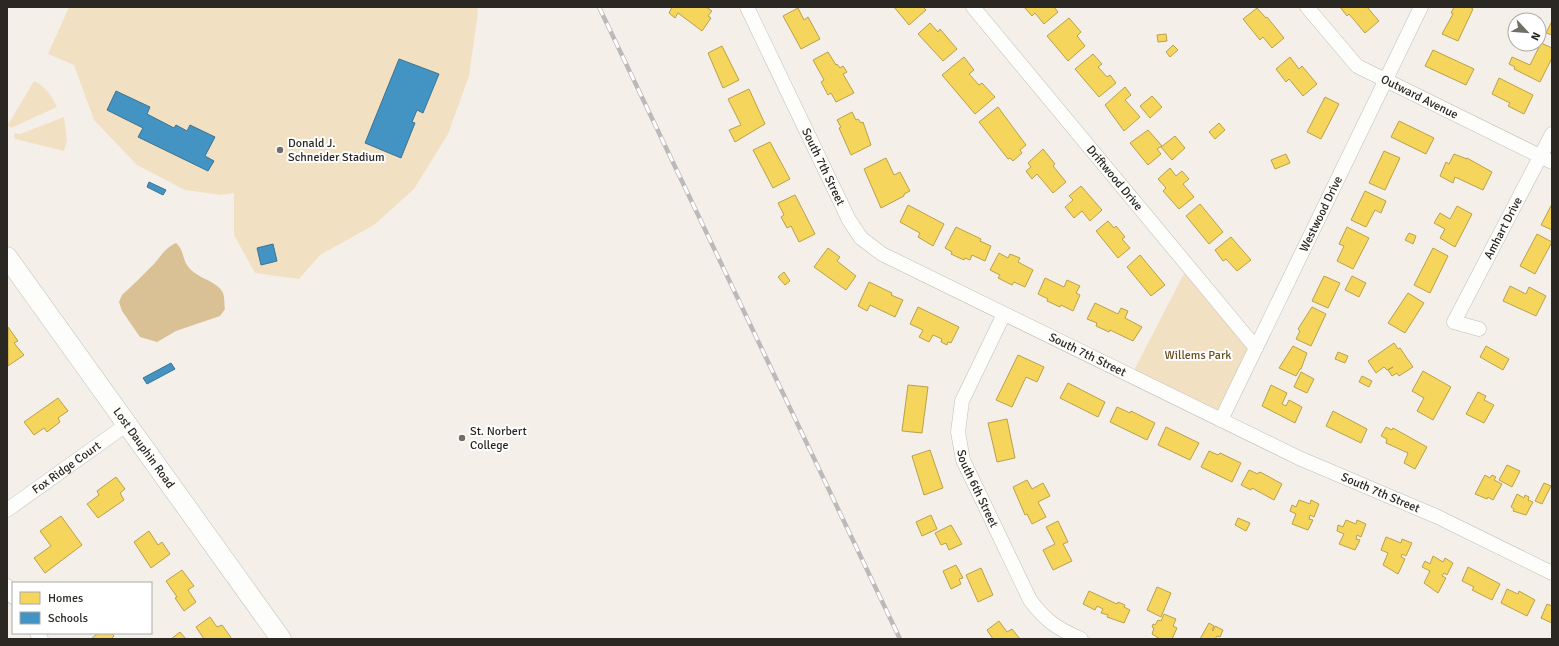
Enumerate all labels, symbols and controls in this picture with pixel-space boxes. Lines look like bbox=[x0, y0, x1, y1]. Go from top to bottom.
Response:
north arrow bbox=[1507, 12, 1547, 52]
text: N bbox=[1528, 30, 1543, 42]
street label: Outward Avenue bbox=[1378, 72, 1460, 123]
street label: South 7th Street bbox=[798, 126, 848, 208]
place label: Donald J. Schneider Stadium bbox=[288, 136, 385, 165]
street label: Driftwood Drive bbox=[1083, 142, 1146, 214]
marker: Donald J. Schneider Stadium bbox=[275, 145, 285, 155]
street label: Westwood Drive bbox=[1297, 174, 1346, 254]
street label: Amhart Drive bbox=[1481, 195, 1526, 262]
street label: South 7th Street bbox=[1046, 330, 1128, 380]
park label: Willems Park bbox=[1165, 348, 1231, 363]
street label: Lost Dauphin Road bbox=[110, 405, 178, 492]
place label: St. Norbert College bbox=[470, 424, 527, 453]
marker: St. Norbert College bbox=[457, 433, 467, 443]
street label: Fox Ridge Court bbox=[29, 438, 104, 498]
street label: South 6th Street bbox=[953, 449, 1001, 530]
street label: South 7th Street bbox=[1339, 470, 1422, 516]
legend bbox=[12, 582, 152, 634]
text: Homes bbox=[48, 591, 83, 606]
text: Schools bbox=[48, 611, 88, 626]

